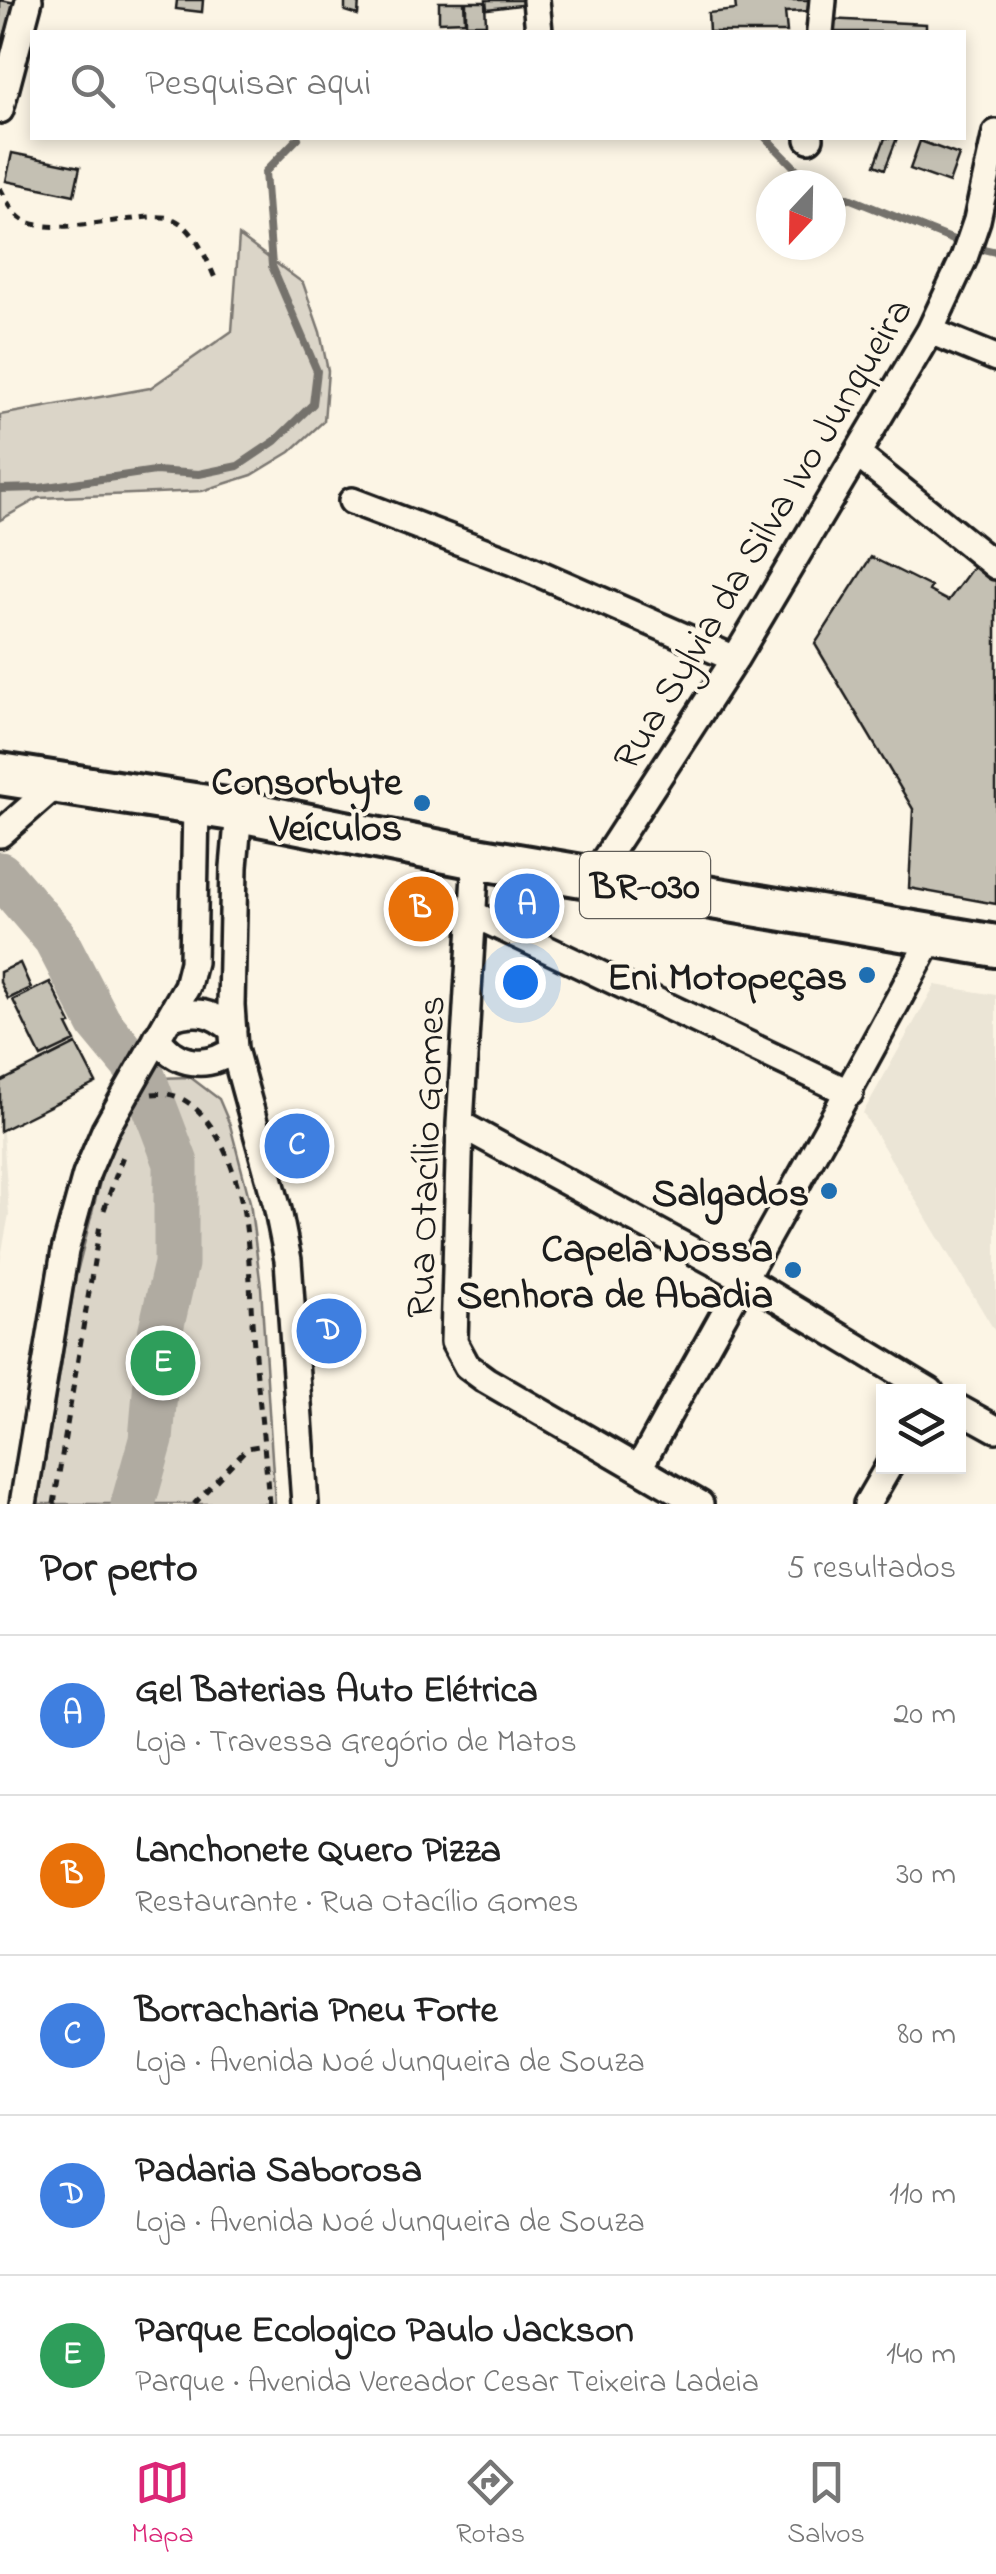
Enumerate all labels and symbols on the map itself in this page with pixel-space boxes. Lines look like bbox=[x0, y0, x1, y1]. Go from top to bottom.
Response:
north arrow bbox=[756, 170, 846, 260]
street label: Rua Sylvia da Silva Ivo Junqueira bbox=[600, 288, 930, 783]
place label: Consorbyte Veículos bbox=[211, 755, 403, 860]
marker: Consorbyte Veículos bbox=[411, 792, 433, 814]
road number: BR-030 bbox=[580, 852, 710, 918]
pin: A bbox=[494, 868, 560, 944]
pin: B bbox=[388, 872, 454, 946]
place label: Eni Motopeças bbox=[607, 950, 847, 1009]
your location bbox=[495, 957, 546, 1008]
marker: Eni Motopeças bbox=[856, 964, 878, 986]
street label: Rua Otacílio Gomes bbox=[393, 995, 464, 1319]
pin: C bbox=[264, 1108, 330, 1184]
place label: Salgados bbox=[652, 1166, 809, 1225]
marker: Salgados bbox=[818, 1180, 840, 1202]
place label: Capela Nossa Senhora de Abadia bbox=[457, 1222, 773, 1327]
marker: Capela Nossa Senhora de Abadia bbox=[782, 1259, 804, 1281]
pin: D bbox=[296, 1294, 362, 1368]
pin: E bbox=[130, 1326, 196, 1400]

